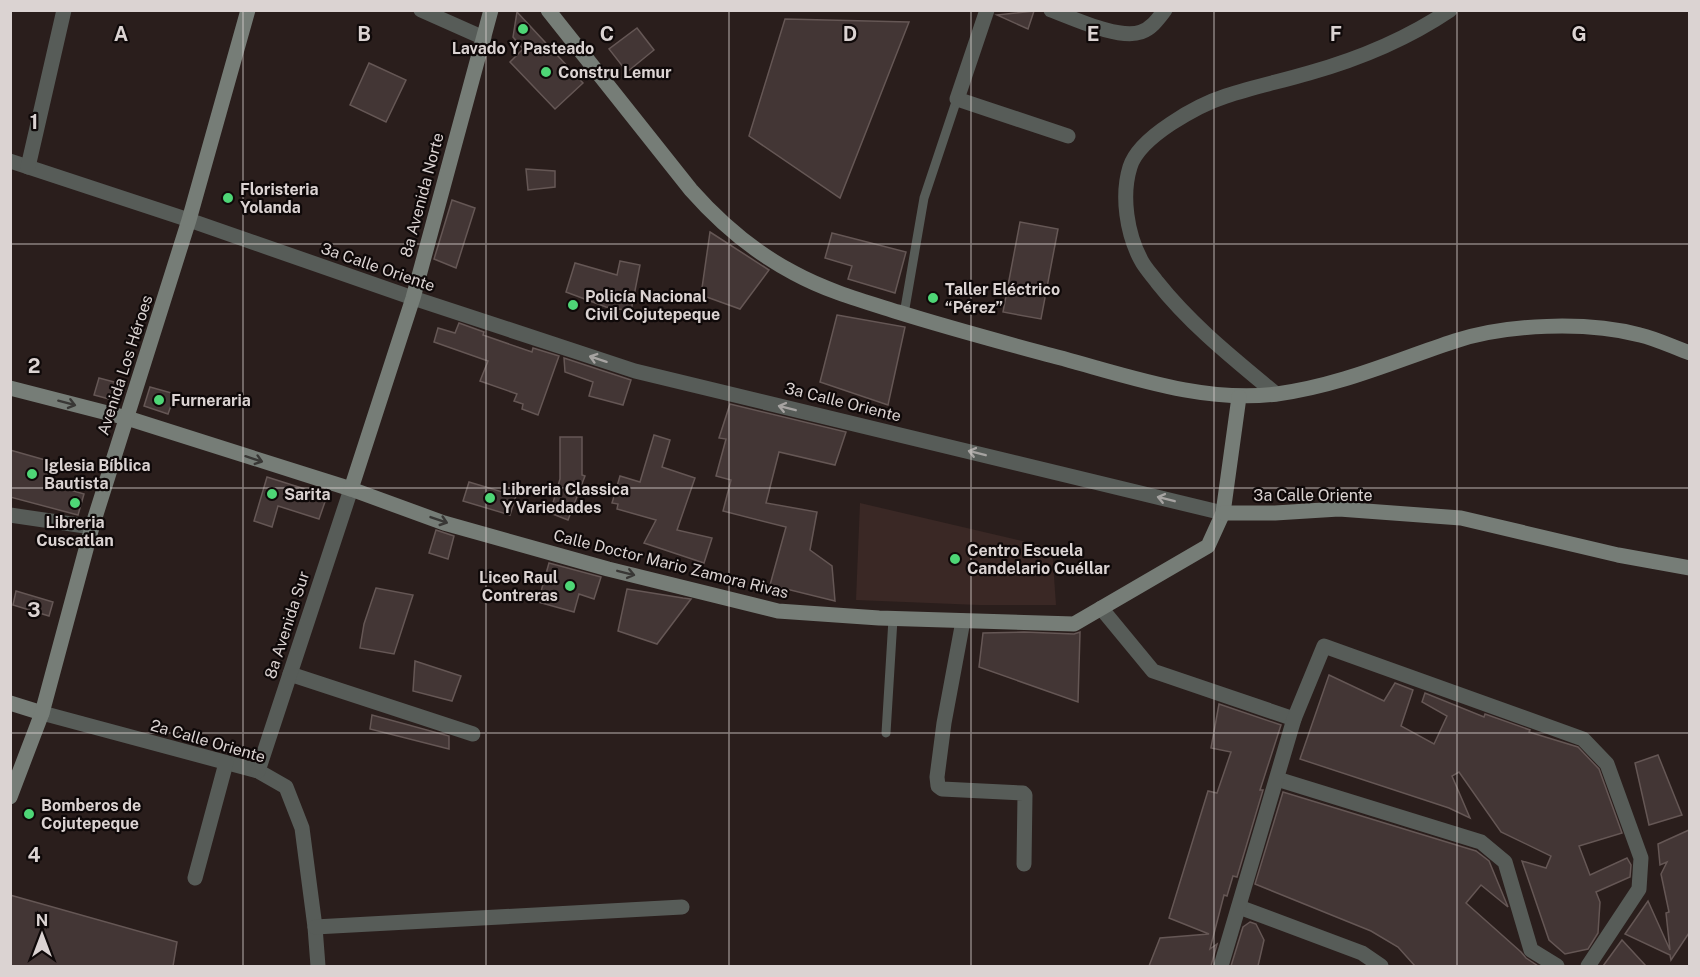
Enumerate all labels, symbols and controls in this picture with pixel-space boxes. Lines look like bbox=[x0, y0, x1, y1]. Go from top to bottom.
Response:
text: A bbox=[114, 22, 128, 46]
text: B bbox=[357, 22, 371, 46]
marker: Lavado Y Pasteado bbox=[516, 22, 530, 36]
text: C bbox=[600, 22, 614, 46]
text: D bbox=[843, 22, 857, 46]
text: E bbox=[1087, 22, 1099, 46]
text: F bbox=[1330, 22, 1342, 46]
text: G bbox=[1571, 22, 1587, 46]
place label: Lavado Y Pasteado bbox=[452, 39, 594, 58]
place label: Constru Lemur bbox=[558, 63, 672, 82]
marker: Constru Lemur bbox=[539, 65, 553, 79]
text: 1 bbox=[30, 110, 38, 134]
street label: 8a Avenida Norte bbox=[396, 131, 448, 259]
place label: Floristeria Yolanda bbox=[240, 180, 319, 217]
marker: Floristeria Yolanda bbox=[221, 191, 235, 205]
street label: 3a Calle Oriente bbox=[318, 239, 438, 295]
place label: Taller Eléctrico “Pérez” bbox=[945, 280, 1060, 317]
place label: Policía Nacional Civil Cojutepeque bbox=[585, 287, 720, 324]
marker: Taller Eléctrico “Pérez” bbox=[926, 291, 940, 305]
street label: Avenida Los Héroes bbox=[93, 293, 157, 437]
marker: Policía Nacional Civil Cojutepeque bbox=[566, 298, 580, 312]
one-way arrow bbox=[589, 353, 608, 364]
text: 2 bbox=[28, 354, 40, 378]
street label: 3a Calle Oriente bbox=[783, 378, 903, 426]
place label: Furneraria bbox=[171, 391, 251, 410]
marker: Furneraria bbox=[152, 393, 166, 407]
one-way arrow bbox=[57, 397, 76, 409]
one-way arrow bbox=[778, 401, 797, 413]
one-way arrow bbox=[968, 447, 987, 459]
one-way arrow bbox=[244, 454, 263, 465]
place label: Iglesia Bíblica Bautista bbox=[44, 456, 150, 493]
marker: Iglesia Bíblica Bautista bbox=[25, 467, 39, 481]
place label: Libreria Classica Y Variedades bbox=[502, 480, 629, 517]
place label: Sarita bbox=[284, 485, 331, 504]
street label: 3a Calle Oriente bbox=[1253, 486, 1373, 505]
marker: Sarita bbox=[265, 487, 279, 501]
marker: Libreria Classica Y Variedades bbox=[483, 491, 497, 505]
one-way arrow bbox=[1157, 493, 1176, 505]
marker: Libreria Cuscatlan bbox=[68, 496, 82, 510]
place label: Libreria Cuscatlan bbox=[36, 513, 114, 550]
one-way arrow bbox=[429, 516, 448, 527]
street label: Calle Doctor Mario Zamora Rivas bbox=[552, 526, 790, 602]
place label: Centro Escuela Candelario Cuéllar bbox=[967, 541, 1110, 578]
marker: Centro Escuela Candelario Cuéllar bbox=[948, 552, 962, 566]
place label: Liceo Raul Contreras bbox=[479, 568, 558, 605]
one-way arrow bbox=[617, 568, 636, 580]
street label: 8a Avenida Sur bbox=[261, 569, 313, 681]
marker: Liceo Raul Contreras bbox=[563, 579, 577, 593]
text: 3 bbox=[27, 598, 41, 622]
street label: 2a Calle Oriente bbox=[148, 715, 268, 767]
place label: Bomberos de Cojutepeque bbox=[41, 796, 141, 833]
marker: Bomberos de Cojutepeque bbox=[22, 807, 36, 821]
text: 4 bbox=[27, 843, 41, 867]
north arrow bbox=[12, 905, 72, 965]
text: N bbox=[36, 911, 48, 930]

